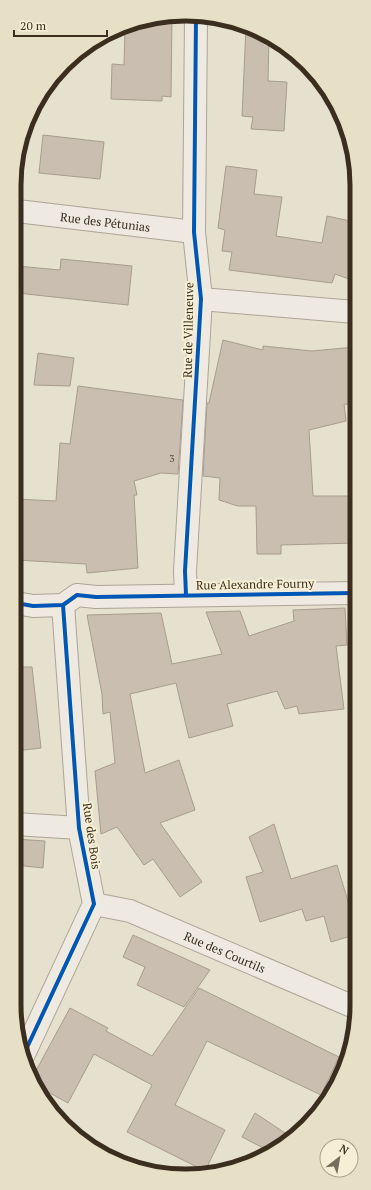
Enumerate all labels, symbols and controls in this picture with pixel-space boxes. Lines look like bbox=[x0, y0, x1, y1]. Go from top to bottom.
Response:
scale bar bbox=[14, 12, 107, 38]
text: 20 m bbox=[20, 18, 47, 33]
street label: Rue des Pétunias bbox=[60, 209, 151, 234]
street label: Rue de Villeneuve bbox=[180, 282, 196, 378]
house number: 3 bbox=[169, 452, 175, 465]
street label: Rue Alexandre Fourny bbox=[196, 575, 315, 593]
street label: Rue des Bois bbox=[80, 802, 104, 870]
street label: Rue des Courtils bbox=[182, 928, 268, 976]
north arrow bbox=[319, 1138, 359, 1178]
text: N bbox=[337, 1141, 352, 1158]

